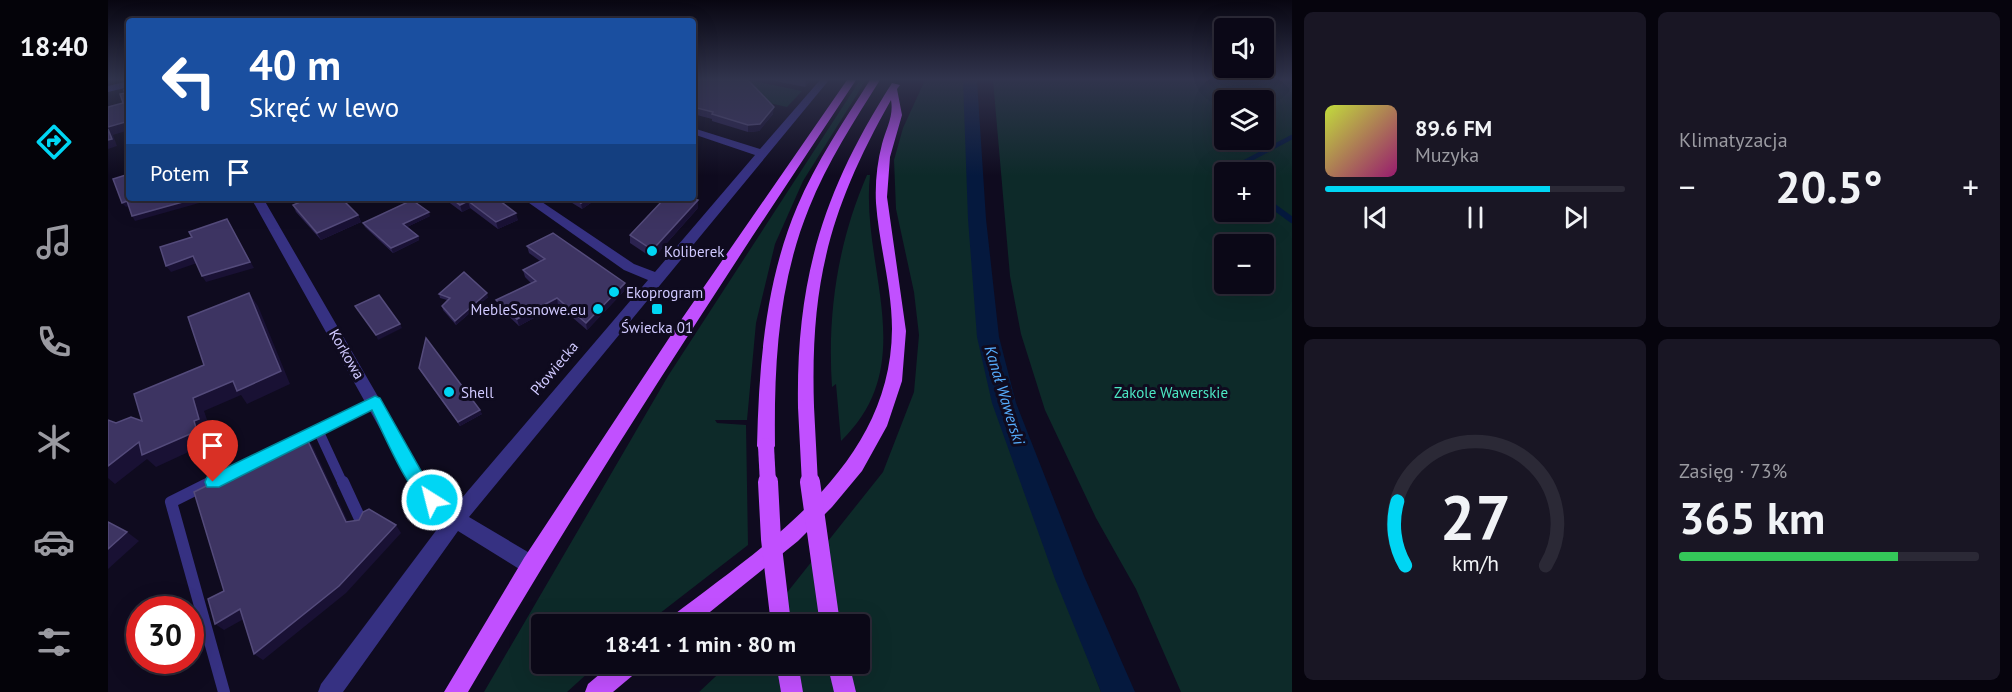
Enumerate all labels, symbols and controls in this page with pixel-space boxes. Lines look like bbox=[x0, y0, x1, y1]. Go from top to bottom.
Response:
map controls bbox=[1214, 18, 1274, 294]
button: sound bbox=[1214, 18, 1274, 78]
text: 18:40 bbox=[20, 29, 88, 63]
text: 40 m bbox=[249, 37, 341, 92]
icon: left bbox=[150, 42, 228, 120]
text: Skręć w lewo bbox=[249, 90, 399, 124]
button: layers bbox=[1214, 90, 1274, 150]
text: 89.6 FM bbox=[1415, 114, 1492, 142]
icon: directions bbox=[33, 121, 75, 163]
text: Klimatyzacja bbox=[1679, 127, 1788, 153]
text: Muzyka bbox=[1415, 142, 1479, 168]
icon: arrive bbox=[222, 156, 255, 189]
text: 20.5° bbox=[1775, 157, 1883, 215]
text: Potem bbox=[150, 159, 210, 187]
button: + bbox=[1214, 162, 1274, 222]
text: − bbox=[1679, 165, 1696, 208]
text: + bbox=[1962, 165, 1979, 208]
icon: previous bbox=[1359, 201, 1392, 234]
icon: pause bbox=[1459, 201, 1492, 234]
icon: next bbox=[1559, 201, 1592, 234]
icon: music bbox=[33, 221, 75, 263]
button: − bbox=[1214, 234, 1274, 294]
place label: Koliberek bbox=[664, 242, 725, 261]
marker: Koliberek bbox=[645, 244, 659, 258]
place label: Ekoprogram bbox=[626, 283, 703, 302]
marker: Ekoprogram bbox=[607, 285, 621, 299]
place label: MebleSosnowe.eu bbox=[471, 300, 586, 319]
marker: MebleSosnowe.eu bbox=[591, 302, 605, 316]
marker: Świecka 01 bbox=[650, 302, 664, 316]
place label: Świecka 01 bbox=[621, 318, 693, 337]
icon: phone bbox=[33, 321, 75, 363]
street label: Korkowa bbox=[325, 325, 369, 383]
street label: Płowiecka bbox=[526, 337, 582, 399]
water label: Kanał Wawerski bbox=[980, 343, 1030, 448]
place label: Shell bbox=[461, 383, 494, 402]
park label: Zakole Wawerskie bbox=[1114, 383, 1228, 402]
marker: Shell bbox=[442, 385, 456, 399]
pin bbox=[187, 420, 238, 482]
icon: climate bbox=[33, 421, 75, 463]
icon: arrive bbox=[196, 429, 229, 462]
text: Zasięg · 73% bbox=[1679, 458, 1787, 484]
position arrow bbox=[400, 468, 464, 532]
text: 27 bbox=[1440, 476, 1510, 557]
text: 365 km bbox=[1679, 488, 1825, 546]
icon: car bbox=[33, 521, 75, 563]
text: km/h bbox=[1451, 550, 1498, 578]
speed limit sign: 30 bbox=[126, 596, 204, 674]
icon: filters bbox=[33, 621, 75, 663]
text: 18:41 · 1 min · 80 m bbox=[605, 630, 796, 658]

